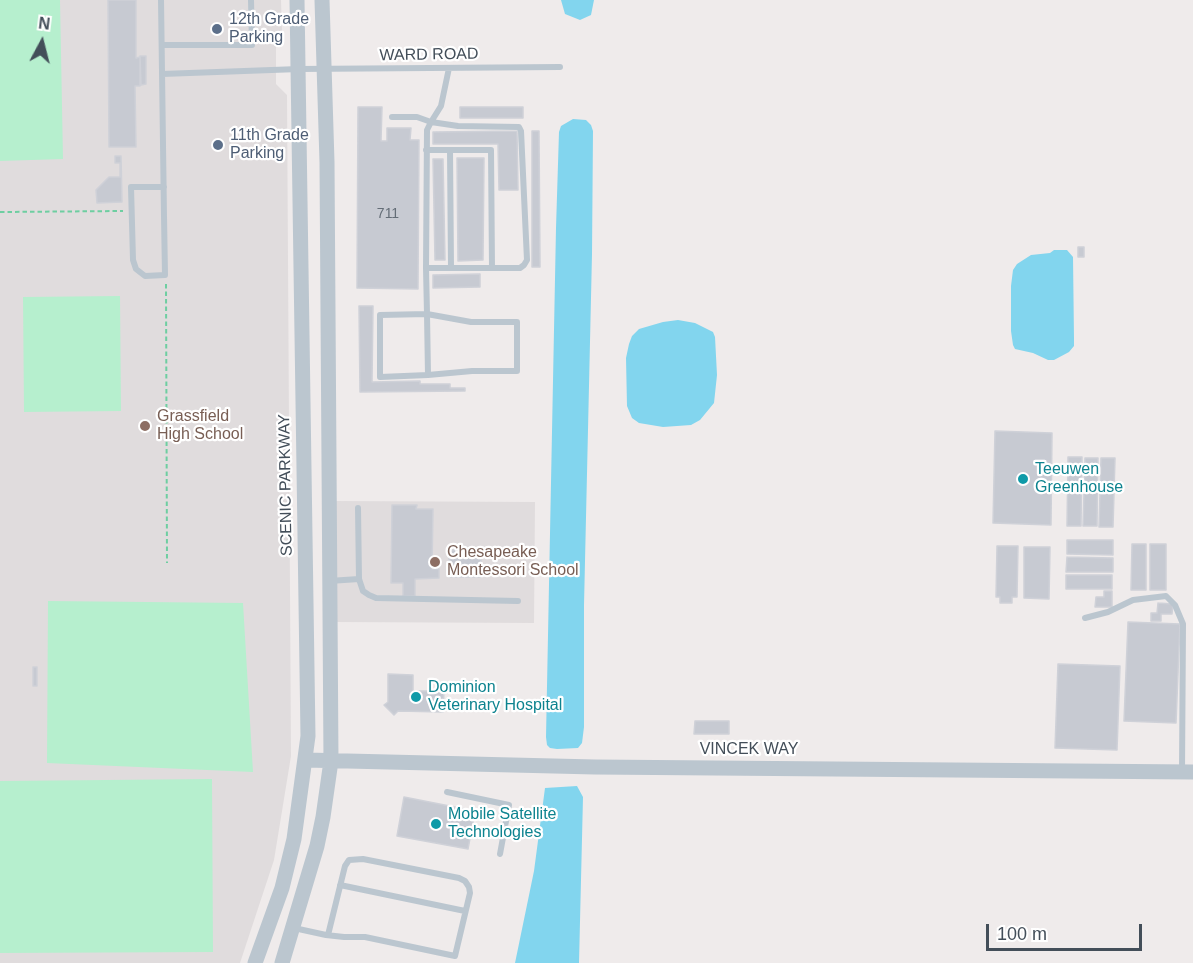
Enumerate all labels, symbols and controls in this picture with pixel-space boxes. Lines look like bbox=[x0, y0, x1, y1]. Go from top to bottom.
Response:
place label: 12th Grade Parking bbox=[229, 10, 309, 48]
north arrow bbox=[12, 12, 72, 72]
text: N bbox=[37, 14, 51, 33]
marker: 12th Grade Parking bbox=[210, 22, 224, 36]
street label: WARD ROAD bbox=[379, 45, 479, 65]
place label: 11th Grade Parking bbox=[230, 126, 309, 164]
marker: 11th Grade Parking bbox=[211, 138, 225, 152]
house number: 711 bbox=[377, 206, 399, 222]
place label: Grassfield High School bbox=[157, 407, 243, 445]
street label: SCENIC PARKWAY bbox=[275, 414, 297, 556]
marker: Grassfield High School bbox=[138, 419, 152, 433]
place label: Teeuwen Greenhouse bbox=[1035, 460, 1123, 498]
marker: Teeuwen Greenhouse bbox=[1016, 472, 1030, 486]
place label: Chesapeake Montessori School bbox=[447, 543, 579, 581]
marker: Chesapeake Montessori School bbox=[428, 555, 442, 569]
place label: Dominion Veterinary Hospital bbox=[428, 678, 562, 716]
marker: Dominion Veterinary Hospital bbox=[409, 690, 423, 704]
street label: VINCEK WAY bbox=[700, 740, 798, 760]
place label: Mobile Satellite Technologies bbox=[448, 805, 556, 843]
marker: Mobile Satellite Technologies bbox=[429, 817, 443, 831]
scale bar bbox=[989, 912, 1145, 950]
text: 100 m bbox=[997, 924, 1047, 944]

